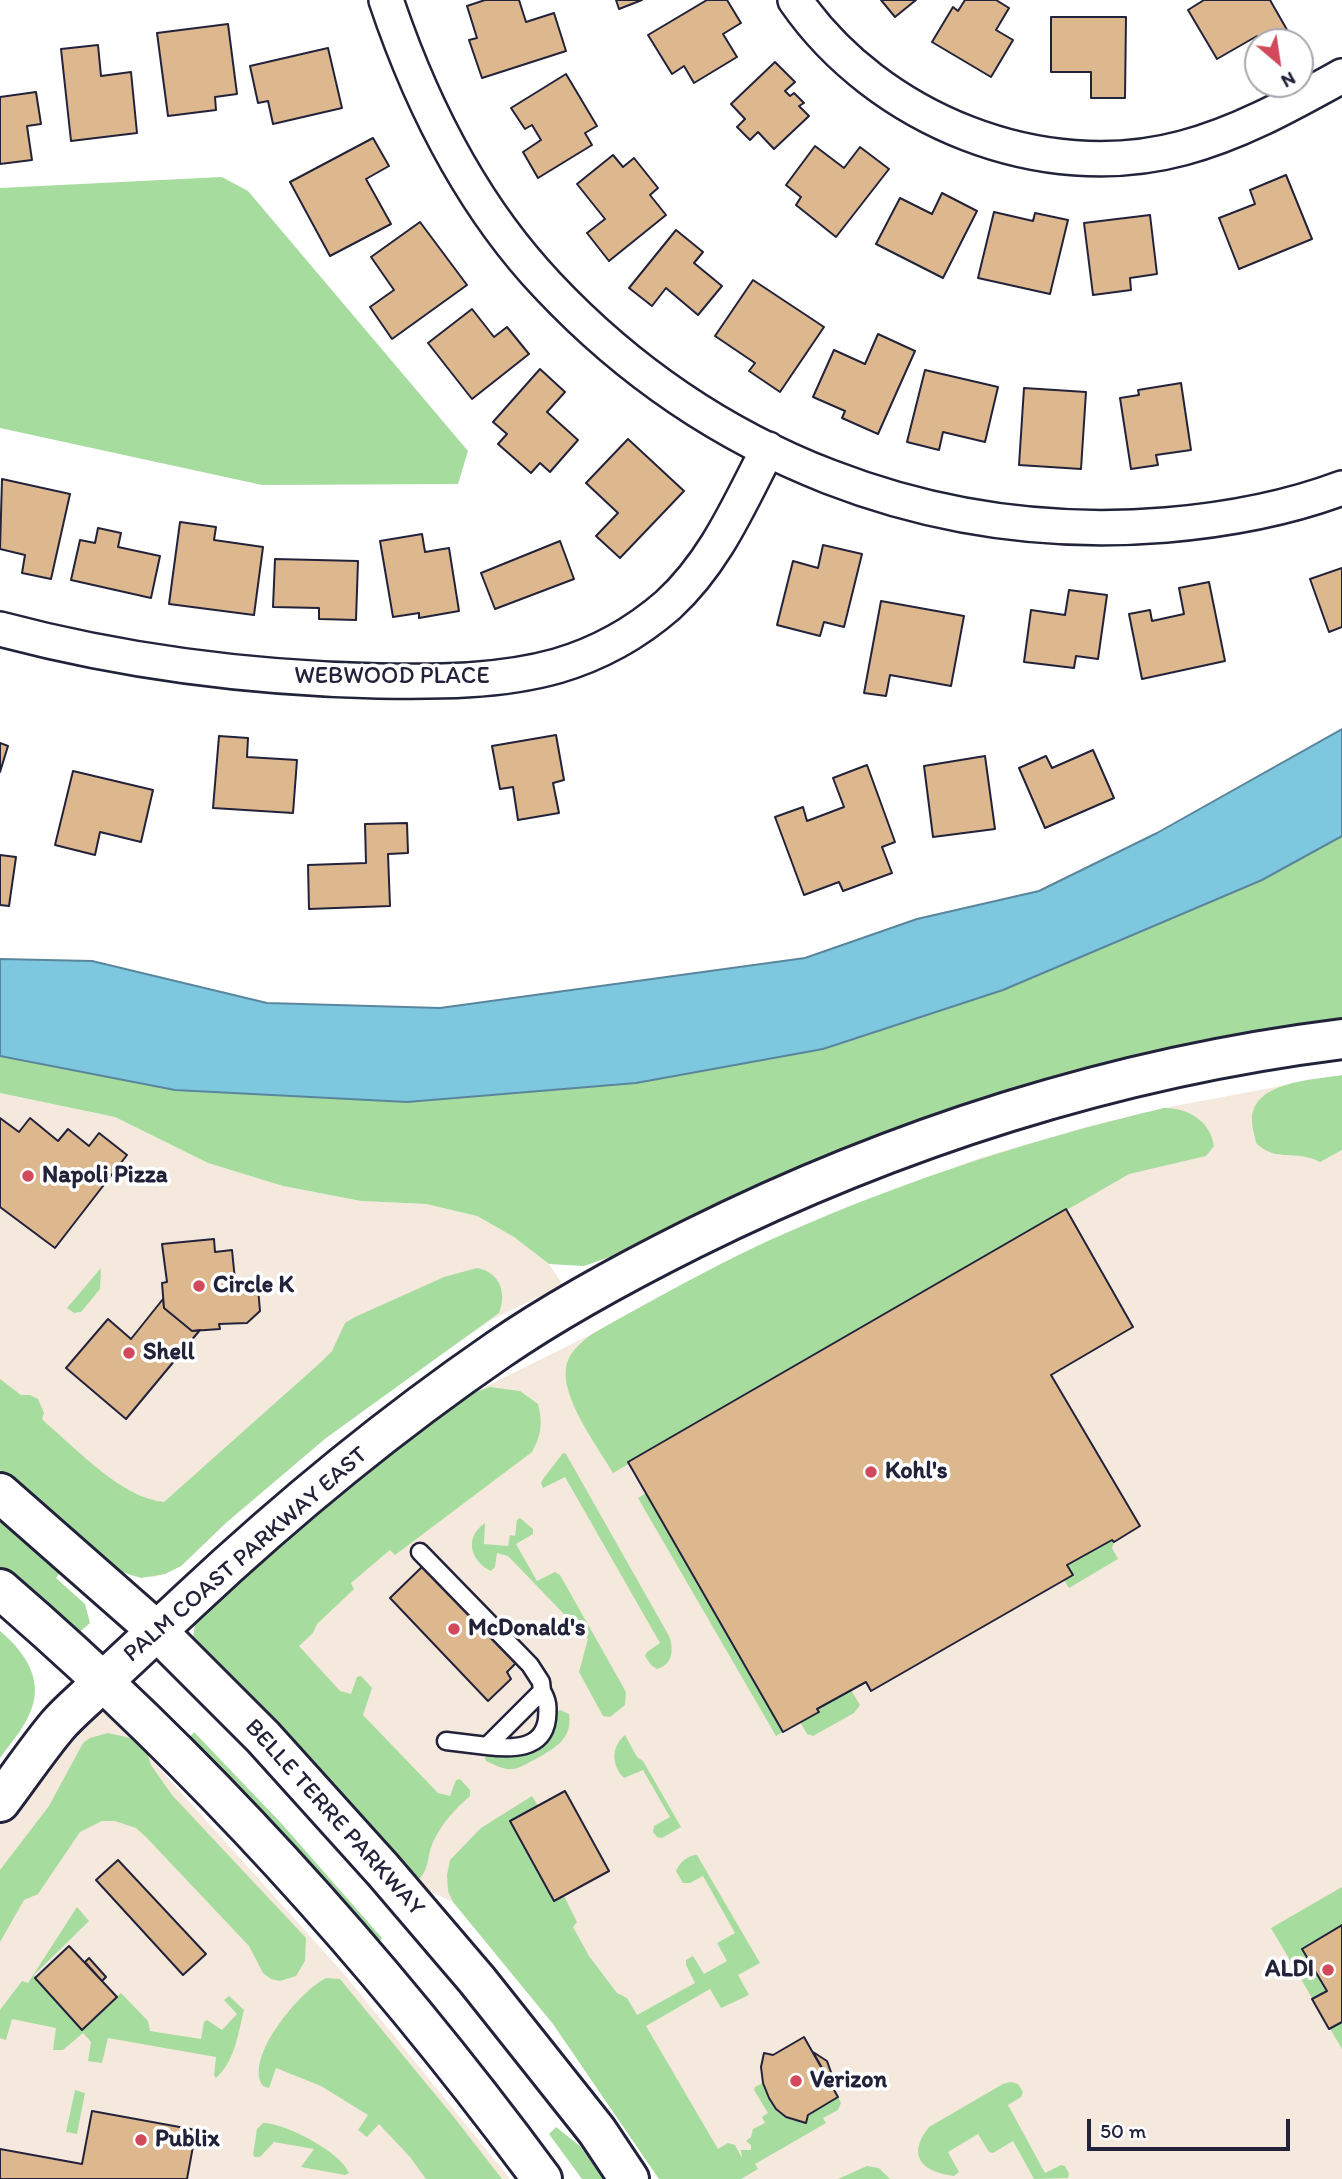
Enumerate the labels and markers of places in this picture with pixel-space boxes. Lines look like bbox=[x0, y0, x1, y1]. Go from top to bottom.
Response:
place label: Napoli Pizza bbox=[42, 1162, 168, 1190]
marker: Napoli Pizza bbox=[20, 1168, 36, 1184]
place label: Circle K bbox=[213, 1272, 294, 1300]
marker: Circle K bbox=[191, 1278, 207, 1294]
place label: Shell bbox=[143, 1339, 194, 1367]
marker: Shell bbox=[121, 1345, 137, 1361]
place label: Kohl's bbox=[885, 1458, 947, 1486]
marker: Kohl's bbox=[863, 1464, 879, 1480]
place label: McDonald's bbox=[468, 1615, 585, 1643]
marker: McDonald's bbox=[446, 1621, 462, 1637]
place label: ALDI bbox=[1265, 1956, 1314, 1984]
marker: ALDI bbox=[1320, 1962, 1336, 1978]
place label: Verizon bbox=[810, 2067, 887, 2095]
marker: Verizon bbox=[788, 2073, 804, 2089]
place label: Publix bbox=[155, 2126, 219, 2154]
marker: Publix bbox=[133, 2132, 149, 2148]

